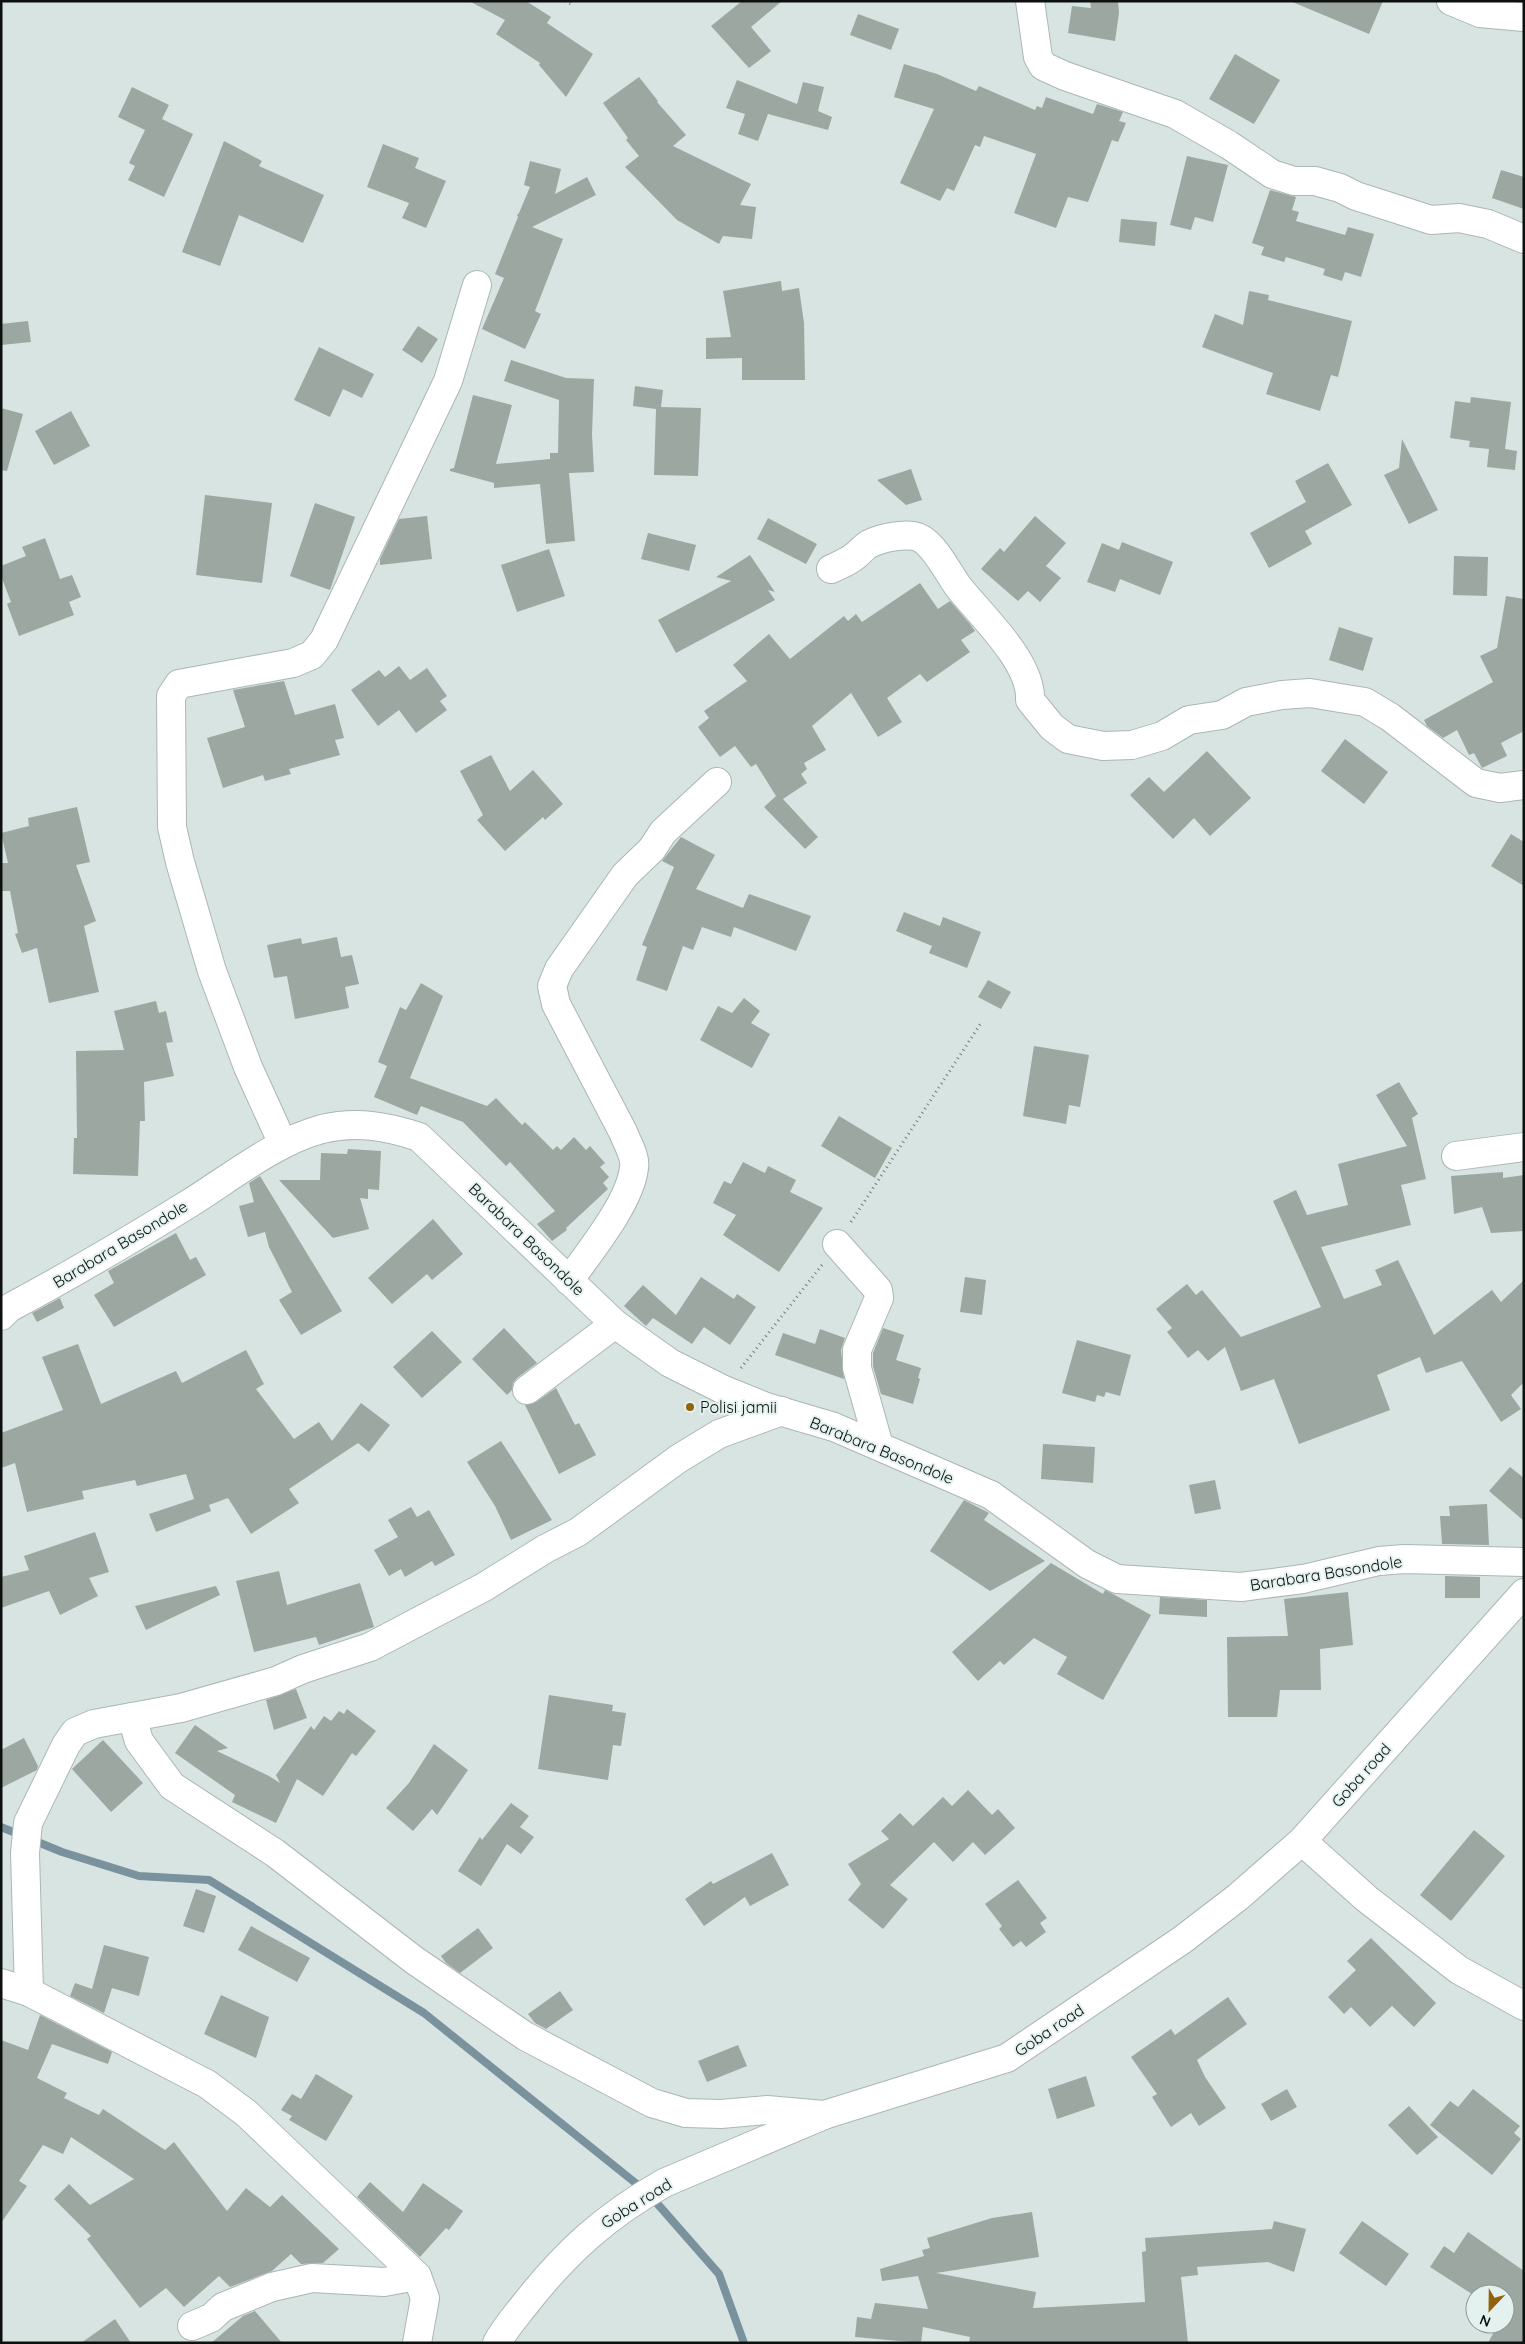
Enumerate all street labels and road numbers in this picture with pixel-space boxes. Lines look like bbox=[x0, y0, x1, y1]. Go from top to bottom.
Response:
street label: Barabara Basondole bbox=[465, 1178, 589, 1300]
street label: Barabara Basondole bbox=[49, 1196, 191, 1292]
street label: Barabara Basondole bbox=[807, 1412, 957, 1488]
street label: Barabara Basondole bbox=[1249, 1551, 1403, 1595]
street label: Goba road bbox=[1327, 1739, 1395, 1811]
street label: Goba road bbox=[1010, 2000, 1088, 2060]
street label: Goba road bbox=[597, 2173, 675, 2233]

